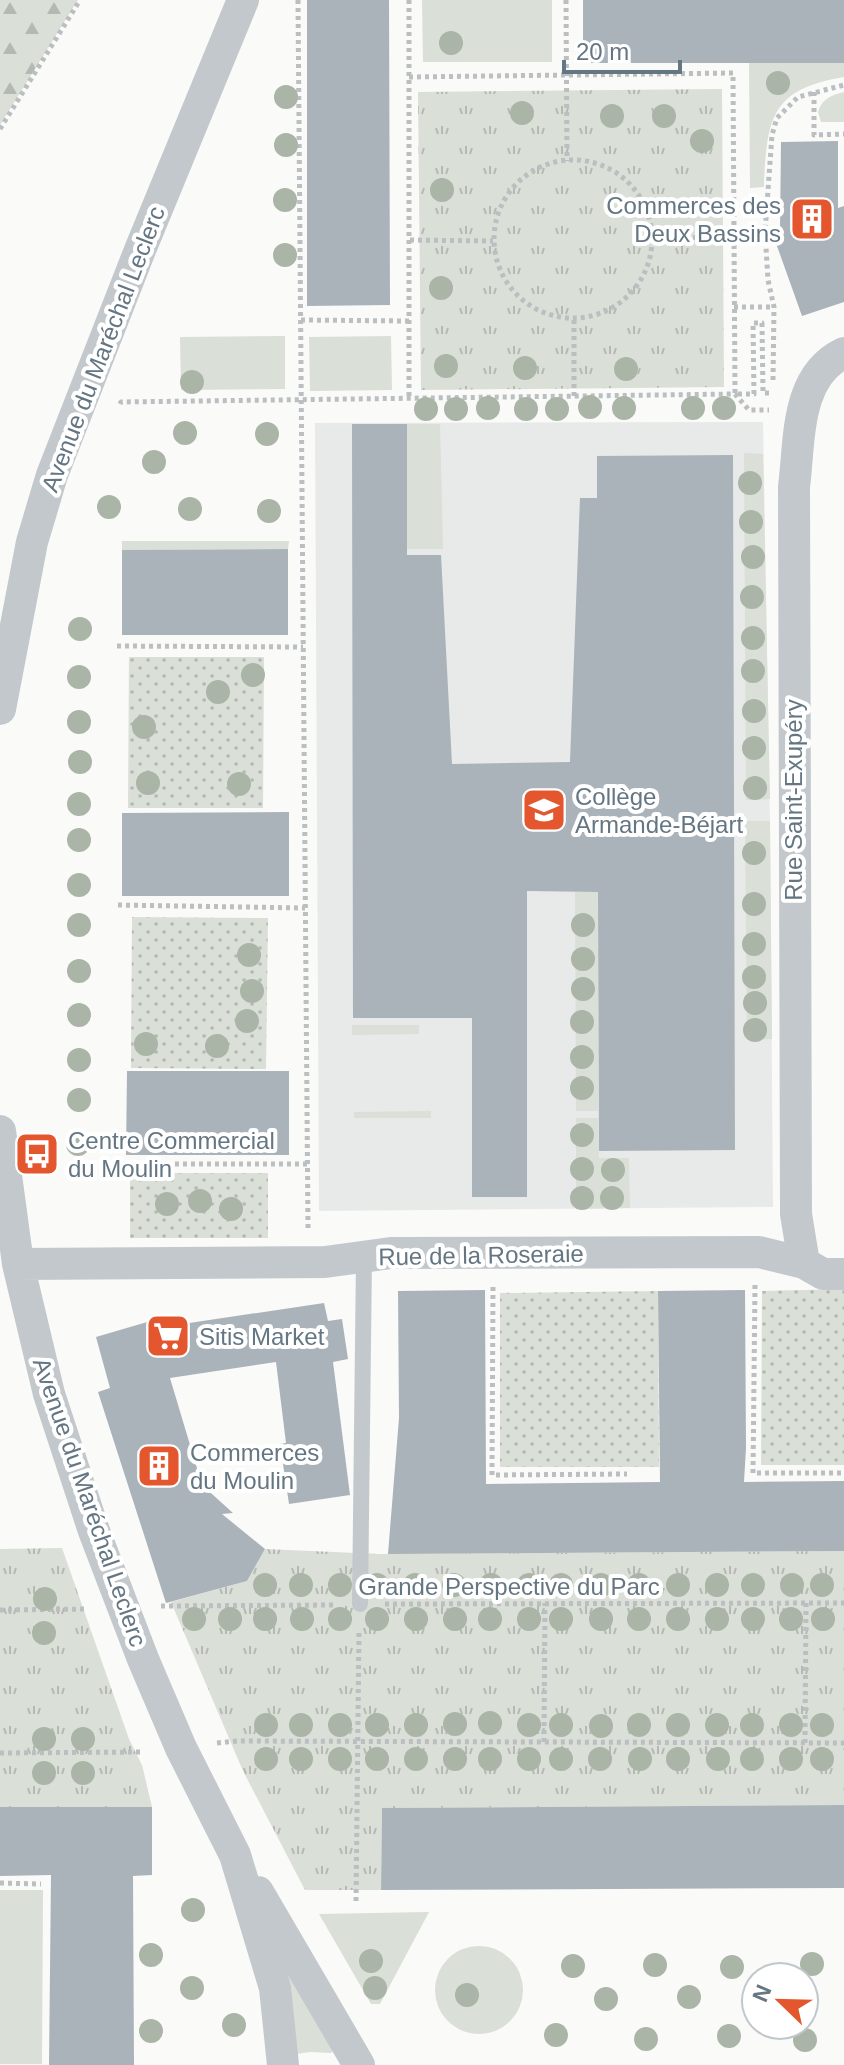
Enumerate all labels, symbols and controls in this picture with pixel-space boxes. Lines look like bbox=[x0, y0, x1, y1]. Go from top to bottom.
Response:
scale bar bbox=[564, 24, 680, 74]
text: 20 m bbox=[576, 38, 629, 65]
place label: Commerces des Deux Bassins bbox=[606, 192, 781, 247]
building icon: Commerces des Deux Bassins bbox=[788, 195, 836, 243]
street label: Avenue du Maréchal Leclerc bbox=[36, 202, 170, 496]
street label: Rue Saint-Exupéry bbox=[780, 699, 807, 901]
place label: Collège Armande-Béjart bbox=[575, 783, 743, 838]
school or university icon: Collège Armande-Béjart bbox=[520, 786, 568, 834]
place label: Centre Commercial du Moulin bbox=[68, 1127, 275, 1182]
bus stop icon: Centre Commercial du Moulin bbox=[13, 1130, 61, 1178]
street label: Rue de la Roseraie bbox=[378, 1240, 584, 1270]
supermarket icon: Sitis Market bbox=[144, 1312, 192, 1360]
place label: Sitis Market bbox=[199, 1323, 325, 1350]
street label: Avenue du Maréchal Leclerc bbox=[28, 1354, 152, 1650]
place label: Commerces du Moulin bbox=[190, 1439, 319, 1494]
building icon: Commerces du Moulin bbox=[135, 1442, 183, 1490]
street label: Grande Perspective du Parc bbox=[358, 1573, 660, 1600]
north arrow bbox=[740, 1961, 820, 2041]
text: N bbox=[747, 1981, 777, 2006]

